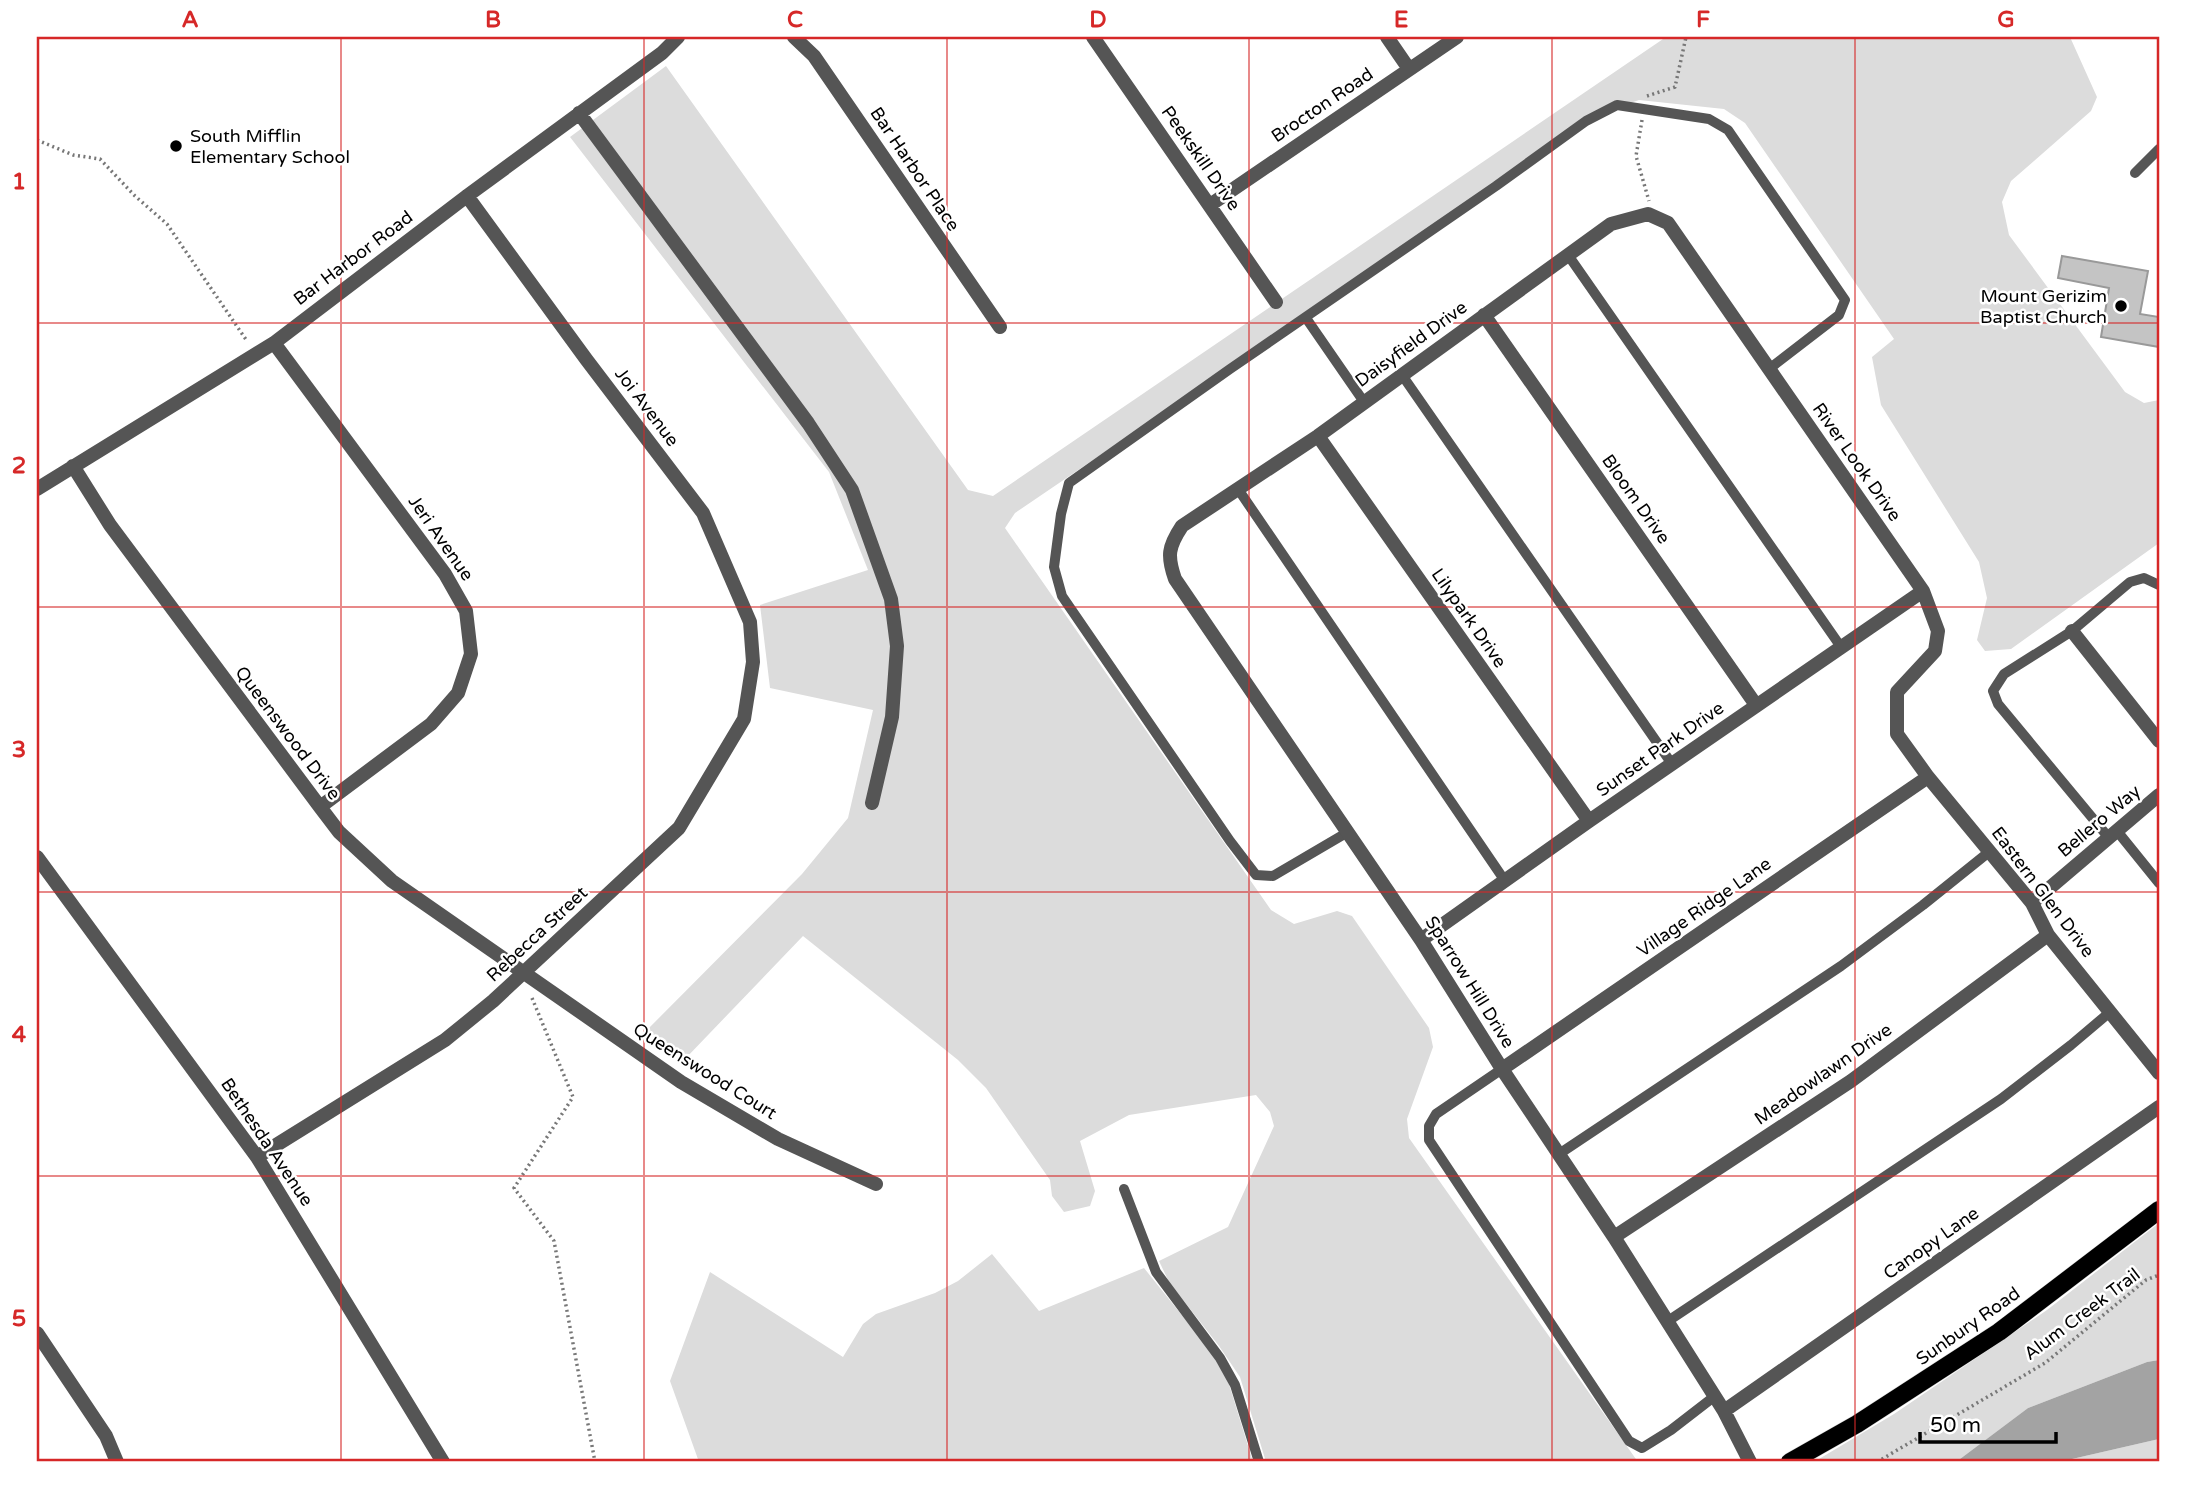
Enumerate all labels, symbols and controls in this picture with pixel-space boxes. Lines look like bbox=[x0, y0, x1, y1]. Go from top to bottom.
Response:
text: A bbox=[181, 6, 199, 34]
text: B bbox=[485, 6, 501, 34]
text: C bbox=[787, 6, 803, 34]
text: D bbox=[1089, 6, 1107, 34]
text: E bbox=[1394, 6, 1408, 34]
text: F bbox=[1696, 6, 1710, 34]
text: G bbox=[1997, 6, 2015, 34]
street label: Brocton Road bbox=[1267, 63, 1377, 147]
street label: Peekskill Drive bbox=[1157, 101, 1245, 215]
street label: Bar Harbor Place bbox=[865, 103, 965, 235]
place label: South Mifflin Elementary School bbox=[190, 125, 350, 168]
marker: South Mifflin Elementary School bbox=[168, 138, 184, 154]
text: 1 bbox=[12, 168, 26, 196]
street label: Bar Harbor Road bbox=[289, 206, 417, 310]
place label: Mount Gerizim Baptist Church bbox=[1980, 285, 2107, 328]
street label: Daisyfield Drive bbox=[1351, 296, 1471, 392]
marker: Mount Gerizim Baptist Church bbox=[2113, 298, 2129, 314]
street label: Joi Avenue bbox=[610, 363, 684, 451]
street label: River Look Drive bbox=[1808, 399, 1906, 525]
street label: Bloom Drive bbox=[1597, 450, 1675, 548]
text: 2 bbox=[12, 452, 26, 480]
street label: Jeri Avenue bbox=[404, 491, 478, 585]
street label: Lilypark Drive bbox=[1427, 564, 1511, 672]
street label: Queenswood Drive bbox=[231, 662, 345, 804]
street label: Sunset Park Drive bbox=[1592, 697, 1728, 801]
text: 3 bbox=[12, 736, 26, 764]
street label: Bellero Way bbox=[2053, 780, 2145, 862]
street label: Eastern Glen Drive bbox=[1987, 822, 2099, 962]
street label: Village Ridge Lane bbox=[1633, 852, 1775, 962]
street label: Rebecca Street bbox=[482, 882, 592, 986]
street label: Sparrow Hill Drive bbox=[1421, 912, 1519, 1052]
street label: Queenswood Court bbox=[629, 1018, 781, 1124]
street label: Meadowlawn Drive bbox=[1750, 1018, 1896, 1130]
text: 4 bbox=[12, 1021, 27, 1049]
street label: Bethesda Avenue bbox=[216, 1074, 318, 1210]
street label: Canopy Lane bbox=[1879, 1202, 1983, 1284]
street label: Alum Creek Trail bbox=[2020, 1263, 2144, 1365]
street label: Sunbury Road bbox=[1912, 1282, 2024, 1370]
text: 5 bbox=[12, 1305, 26, 1333]
scale bar bbox=[1920, 1401, 2056, 1445]
text: 50 m bbox=[1930, 1413, 1981, 1438]

